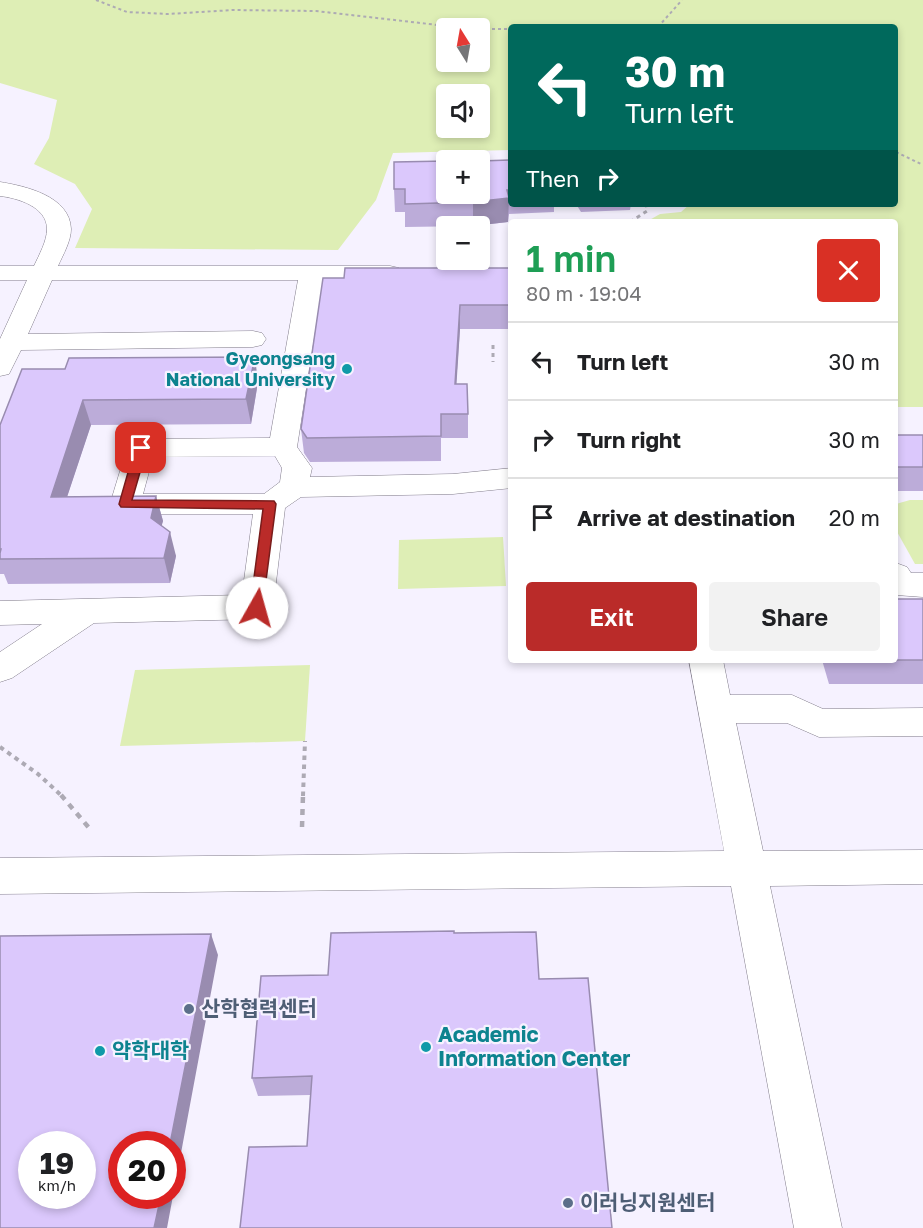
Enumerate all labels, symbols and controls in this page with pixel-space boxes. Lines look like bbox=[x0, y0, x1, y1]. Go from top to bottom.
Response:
north arrow bbox=[436, 18, 490, 72]
map controls bbox=[436, 18, 490, 270]
text: 30 m bbox=[625, 46, 725, 96]
icon: left bbox=[526, 48, 604, 126]
button: sound bbox=[436, 84, 490, 138]
text: Turn left bbox=[625, 97, 734, 129]
button: + bbox=[436, 150, 490, 204]
icon: right bbox=[591, 162, 624, 195]
text: Then bbox=[526, 165, 579, 192]
button: − bbox=[436, 216, 490, 270]
text: 1 min bbox=[526, 237, 616, 280]
button: close bbox=[817, 239, 880, 302]
text: 80 m · 19:04 bbox=[526, 281, 642, 305]
icon: left bbox=[526, 345, 559, 378]
place label: Gyeongsang National University bbox=[166, 347, 335, 390]
text: Turn left bbox=[577, 348, 668, 375]
text: 30 m bbox=[829, 348, 880, 375]
marker: Gyeongsang National University bbox=[340, 362, 354, 376]
pin bbox=[115, 422, 166, 473]
icon: right bbox=[526, 423, 559, 456]
text: Turn right bbox=[577, 426, 681, 453]
text: 30 m bbox=[829, 426, 880, 453]
icon: arrive bbox=[124, 431, 157, 464]
icon: arrive bbox=[526, 501, 559, 534]
text: Arrive at destination bbox=[577, 504, 795, 531]
text: 20 m bbox=[829, 504, 880, 531]
position arrow bbox=[225, 576, 289, 640]
button: Exit bbox=[526, 582, 697, 651]
button: Share bbox=[709, 582, 880, 651]
place label: 산학협력센터 bbox=[201, 995, 317, 1021]
marker: 산학협력센터 bbox=[182, 1002, 196, 1016]
place label: Academic Information Center bbox=[438, 1021, 630, 1071]
place label: 약학대학 bbox=[112, 1037, 189, 1063]
marker: Academic Information Center bbox=[419, 1040, 433, 1054]
marker: 약학대학 bbox=[93, 1044, 107, 1058]
speed limit sign: 20 bbox=[108, 1131, 186, 1209]
text: 19 bbox=[40, 1145, 74, 1181]
text: km/h bbox=[38, 1176, 76, 1194]
place label: 이러닝지원센터 bbox=[580, 1189, 715, 1215]
marker: 이러닝지원센터 bbox=[561, 1196, 575, 1210]

